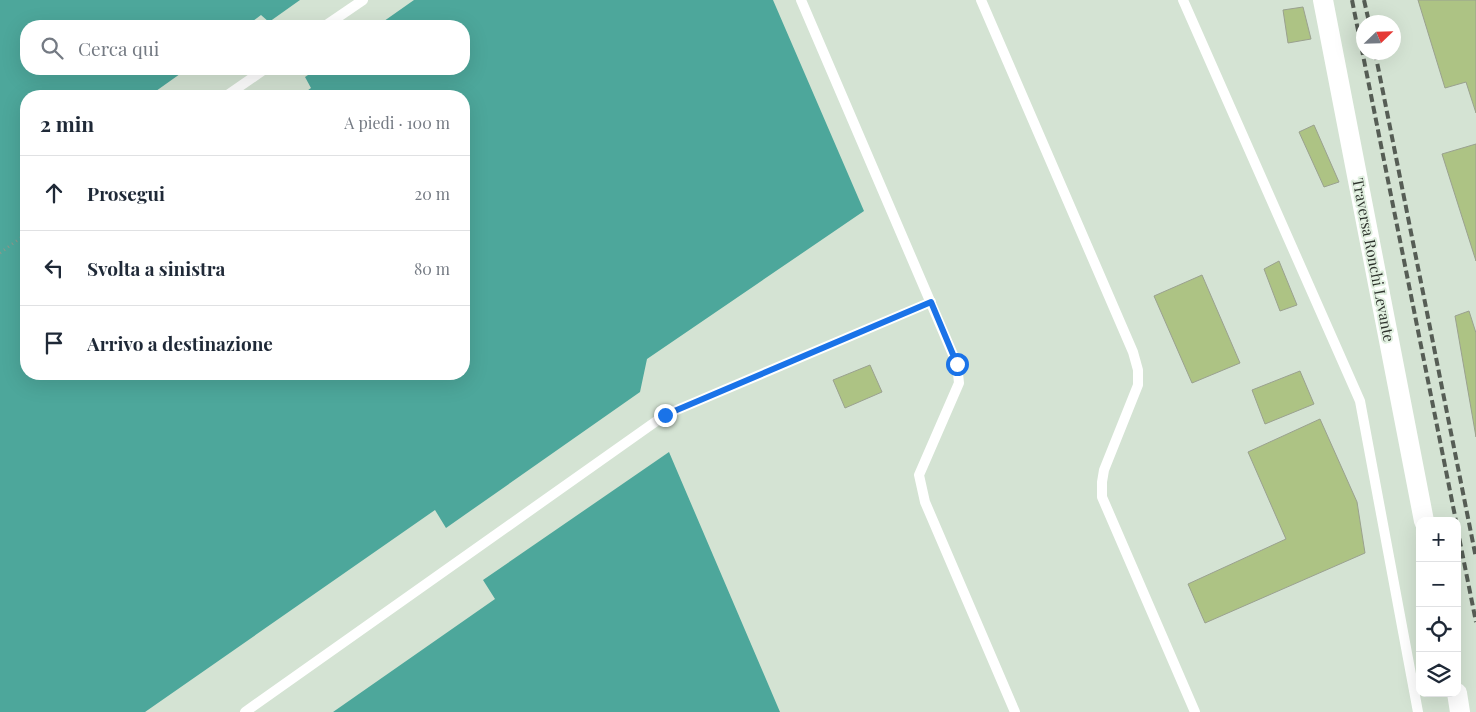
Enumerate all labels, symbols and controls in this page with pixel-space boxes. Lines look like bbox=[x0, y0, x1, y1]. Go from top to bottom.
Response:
north arrow bbox=[1356, 15, 1401, 60]
search box bbox=[20, 20, 470, 75]
icon: search bbox=[38, 34, 66, 62]
text: Cerca qui bbox=[78, 35, 159, 61]
text: 2 min bbox=[40, 109, 94, 137]
text: A piedi · 100 m bbox=[344, 112, 450, 133]
street label: Traversa Ronchi Levante bbox=[1348, 176, 1400, 344]
icon: ahead bbox=[40, 179, 68, 207]
text: Prosegui bbox=[87, 180, 165, 206]
text: 20 m bbox=[415, 183, 450, 204]
icon: left bbox=[40, 254, 68, 282]
text: Svolta a sinistra bbox=[87, 255, 225, 281]
text: 80 m bbox=[414, 258, 450, 279]
icon: arrive bbox=[40, 329, 68, 357]
text: Arrivo a destinazione bbox=[87, 330, 273, 356]
route start bbox=[946, 353, 969, 376]
route end bbox=[654, 404, 677, 427]
map controls bbox=[1416, 517, 1461, 697]
button: + bbox=[1416, 517, 1461, 562]
button: − bbox=[1416, 562, 1461, 607]
button: locate bbox=[1416, 607, 1461, 652]
button: layers bbox=[1416, 652, 1461, 697]

